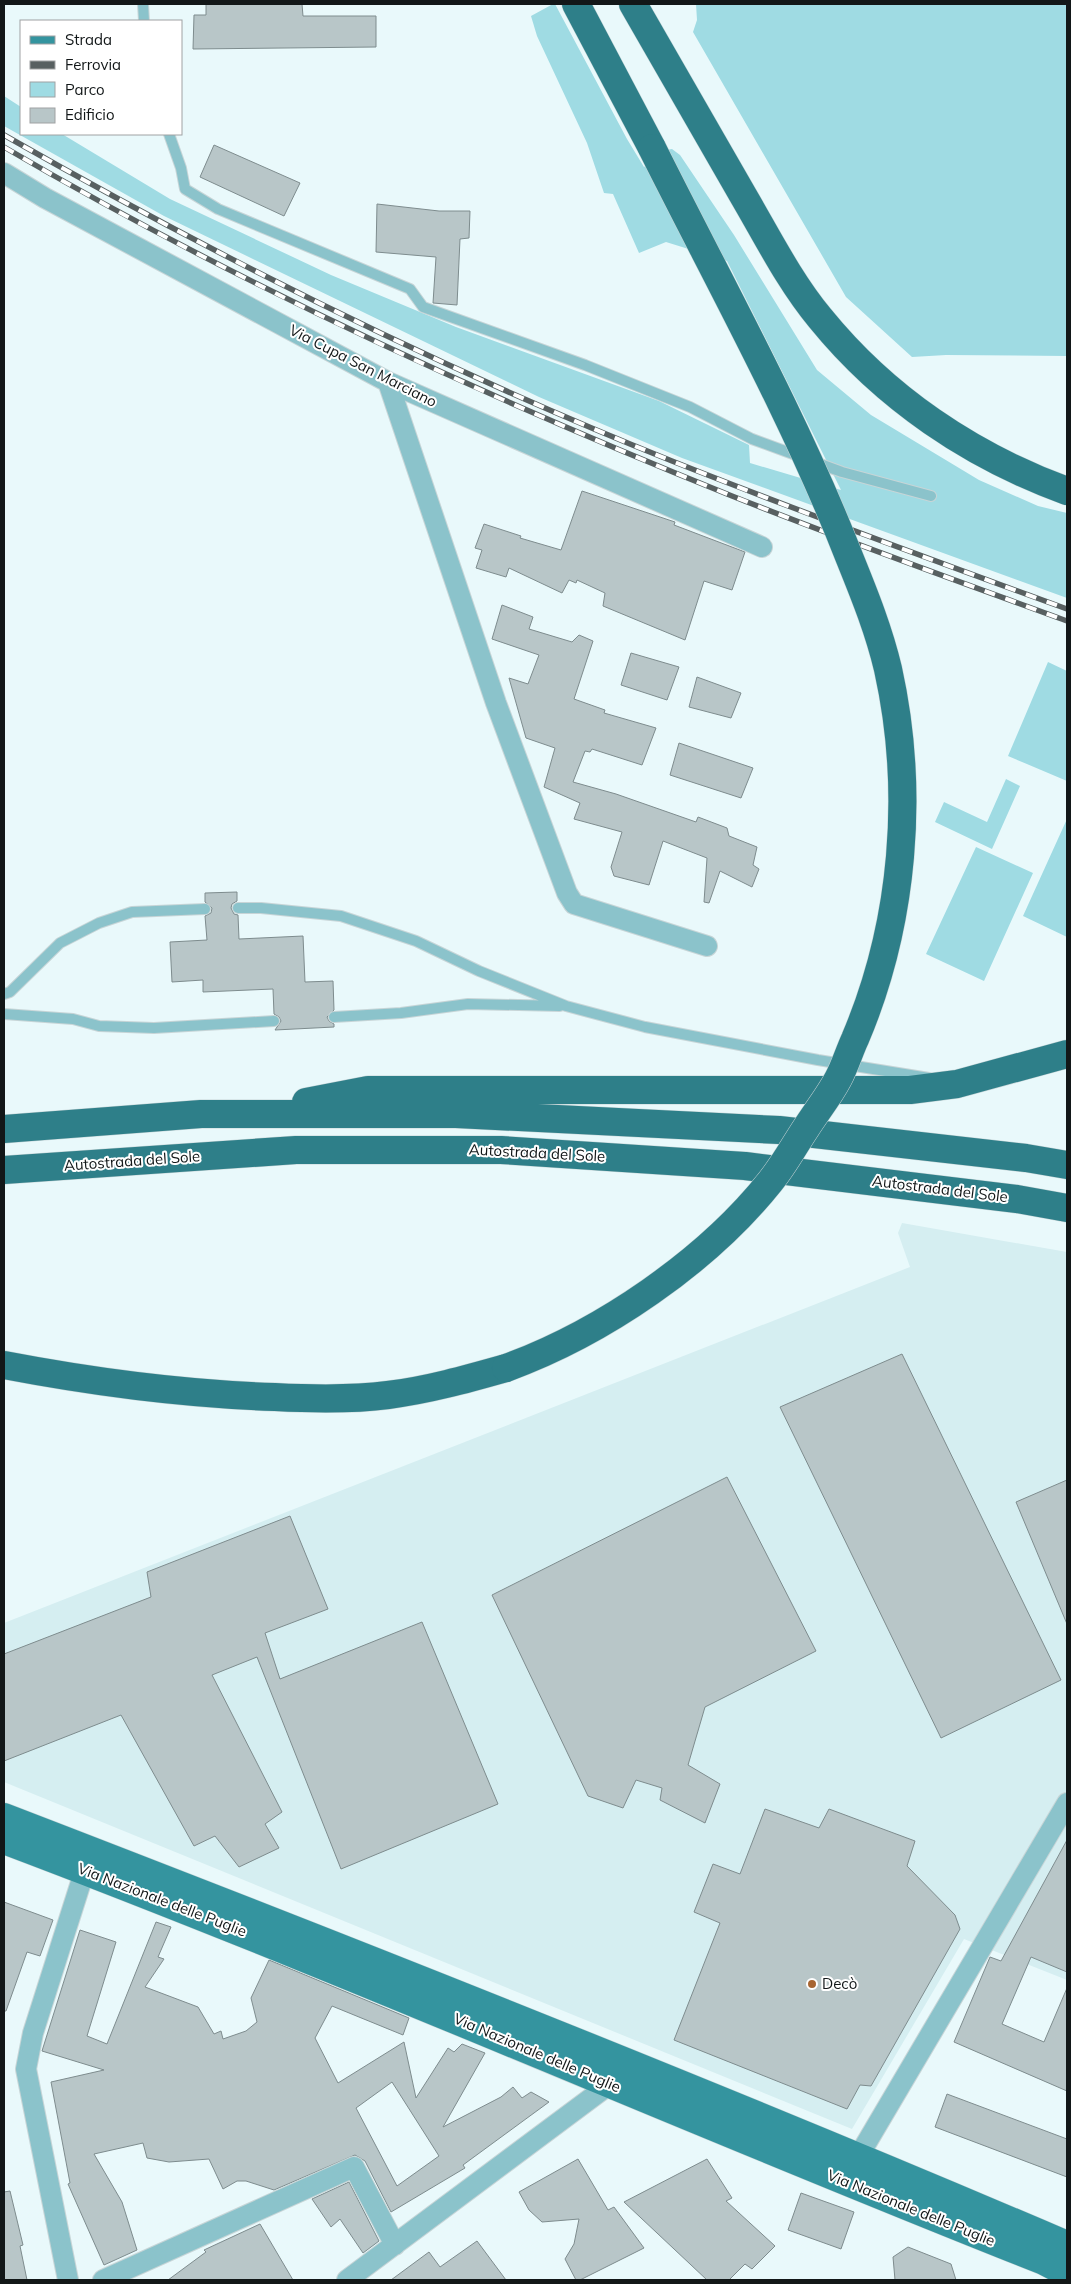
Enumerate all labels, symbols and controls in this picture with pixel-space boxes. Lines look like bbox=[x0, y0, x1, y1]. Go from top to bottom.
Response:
legend bbox=[20, 20, 182, 135]
text: Strada bbox=[65, 30, 112, 49]
text: Ferrovia bbox=[65, 55, 121, 74]
text: Parco bbox=[65, 80, 105, 99]
text: Edificio bbox=[65, 105, 115, 124]
street label: Via Cupa San Marciano bbox=[286, 320, 440, 411]
street label: Autostrada del Sole bbox=[468, 1139, 606, 1166]
street label: Autostrada del Sole bbox=[63, 1146, 201, 1175]
street label: Autostrada del Sole bbox=[871, 1171, 1009, 1206]
street label: Via Nazionale delle Puglie bbox=[75, 1858, 249, 1941]
place label: Decò bbox=[822, 1974, 857, 1993]
marker: Decò bbox=[806, 1978, 818, 1990]
street label: Via Nazionale delle Puglie bbox=[451, 2009, 624, 2096]
street label: Via Nazionale delle Puglie bbox=[824, 2165, 998, 2250]

